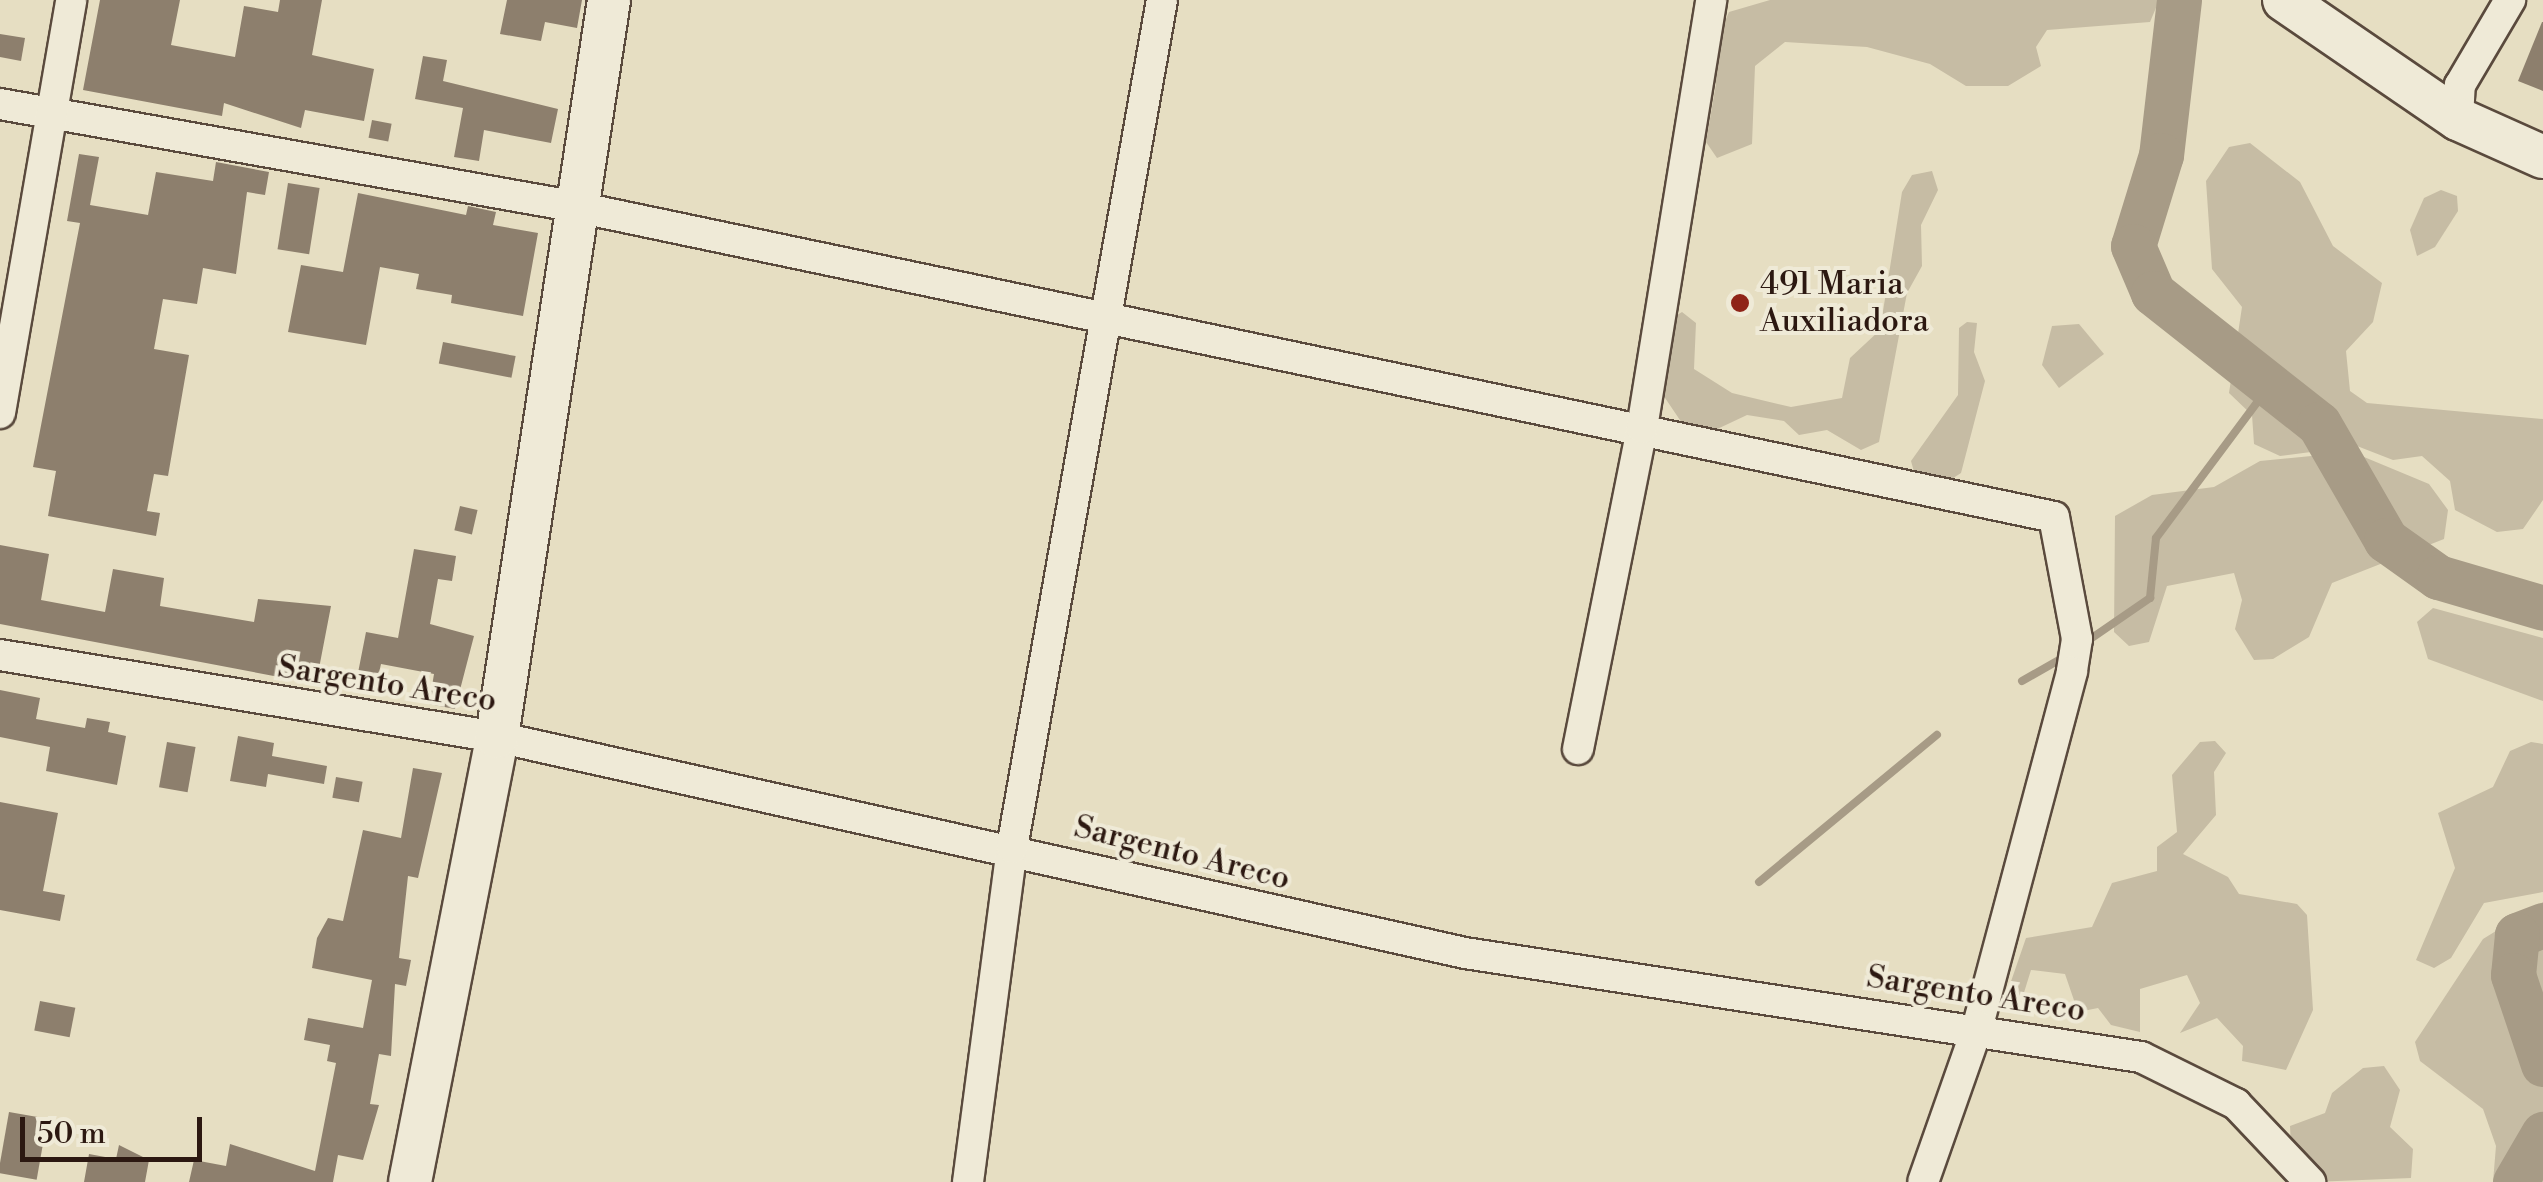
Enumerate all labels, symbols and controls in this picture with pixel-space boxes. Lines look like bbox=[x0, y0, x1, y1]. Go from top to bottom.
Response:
place label: 491 Maria Auxiliadora bbox=[1760, 266, 1929, 341]
marker: 491 Maria Auxiliadora bbox=[1729, 292, 1751, 314]
street label: Sargento Areco bbox=[275, 648, 499, 720]
street label: Sargento Areco bbox=[1070, 808, 1294, 898]
street label: Sargento Areco bbox=[1864, 958, 2088, 1030]
scale bar bbox=[25, 1097, 208, 1159]
text: 50 m bbox=[37, 1115, 106, 1153]

